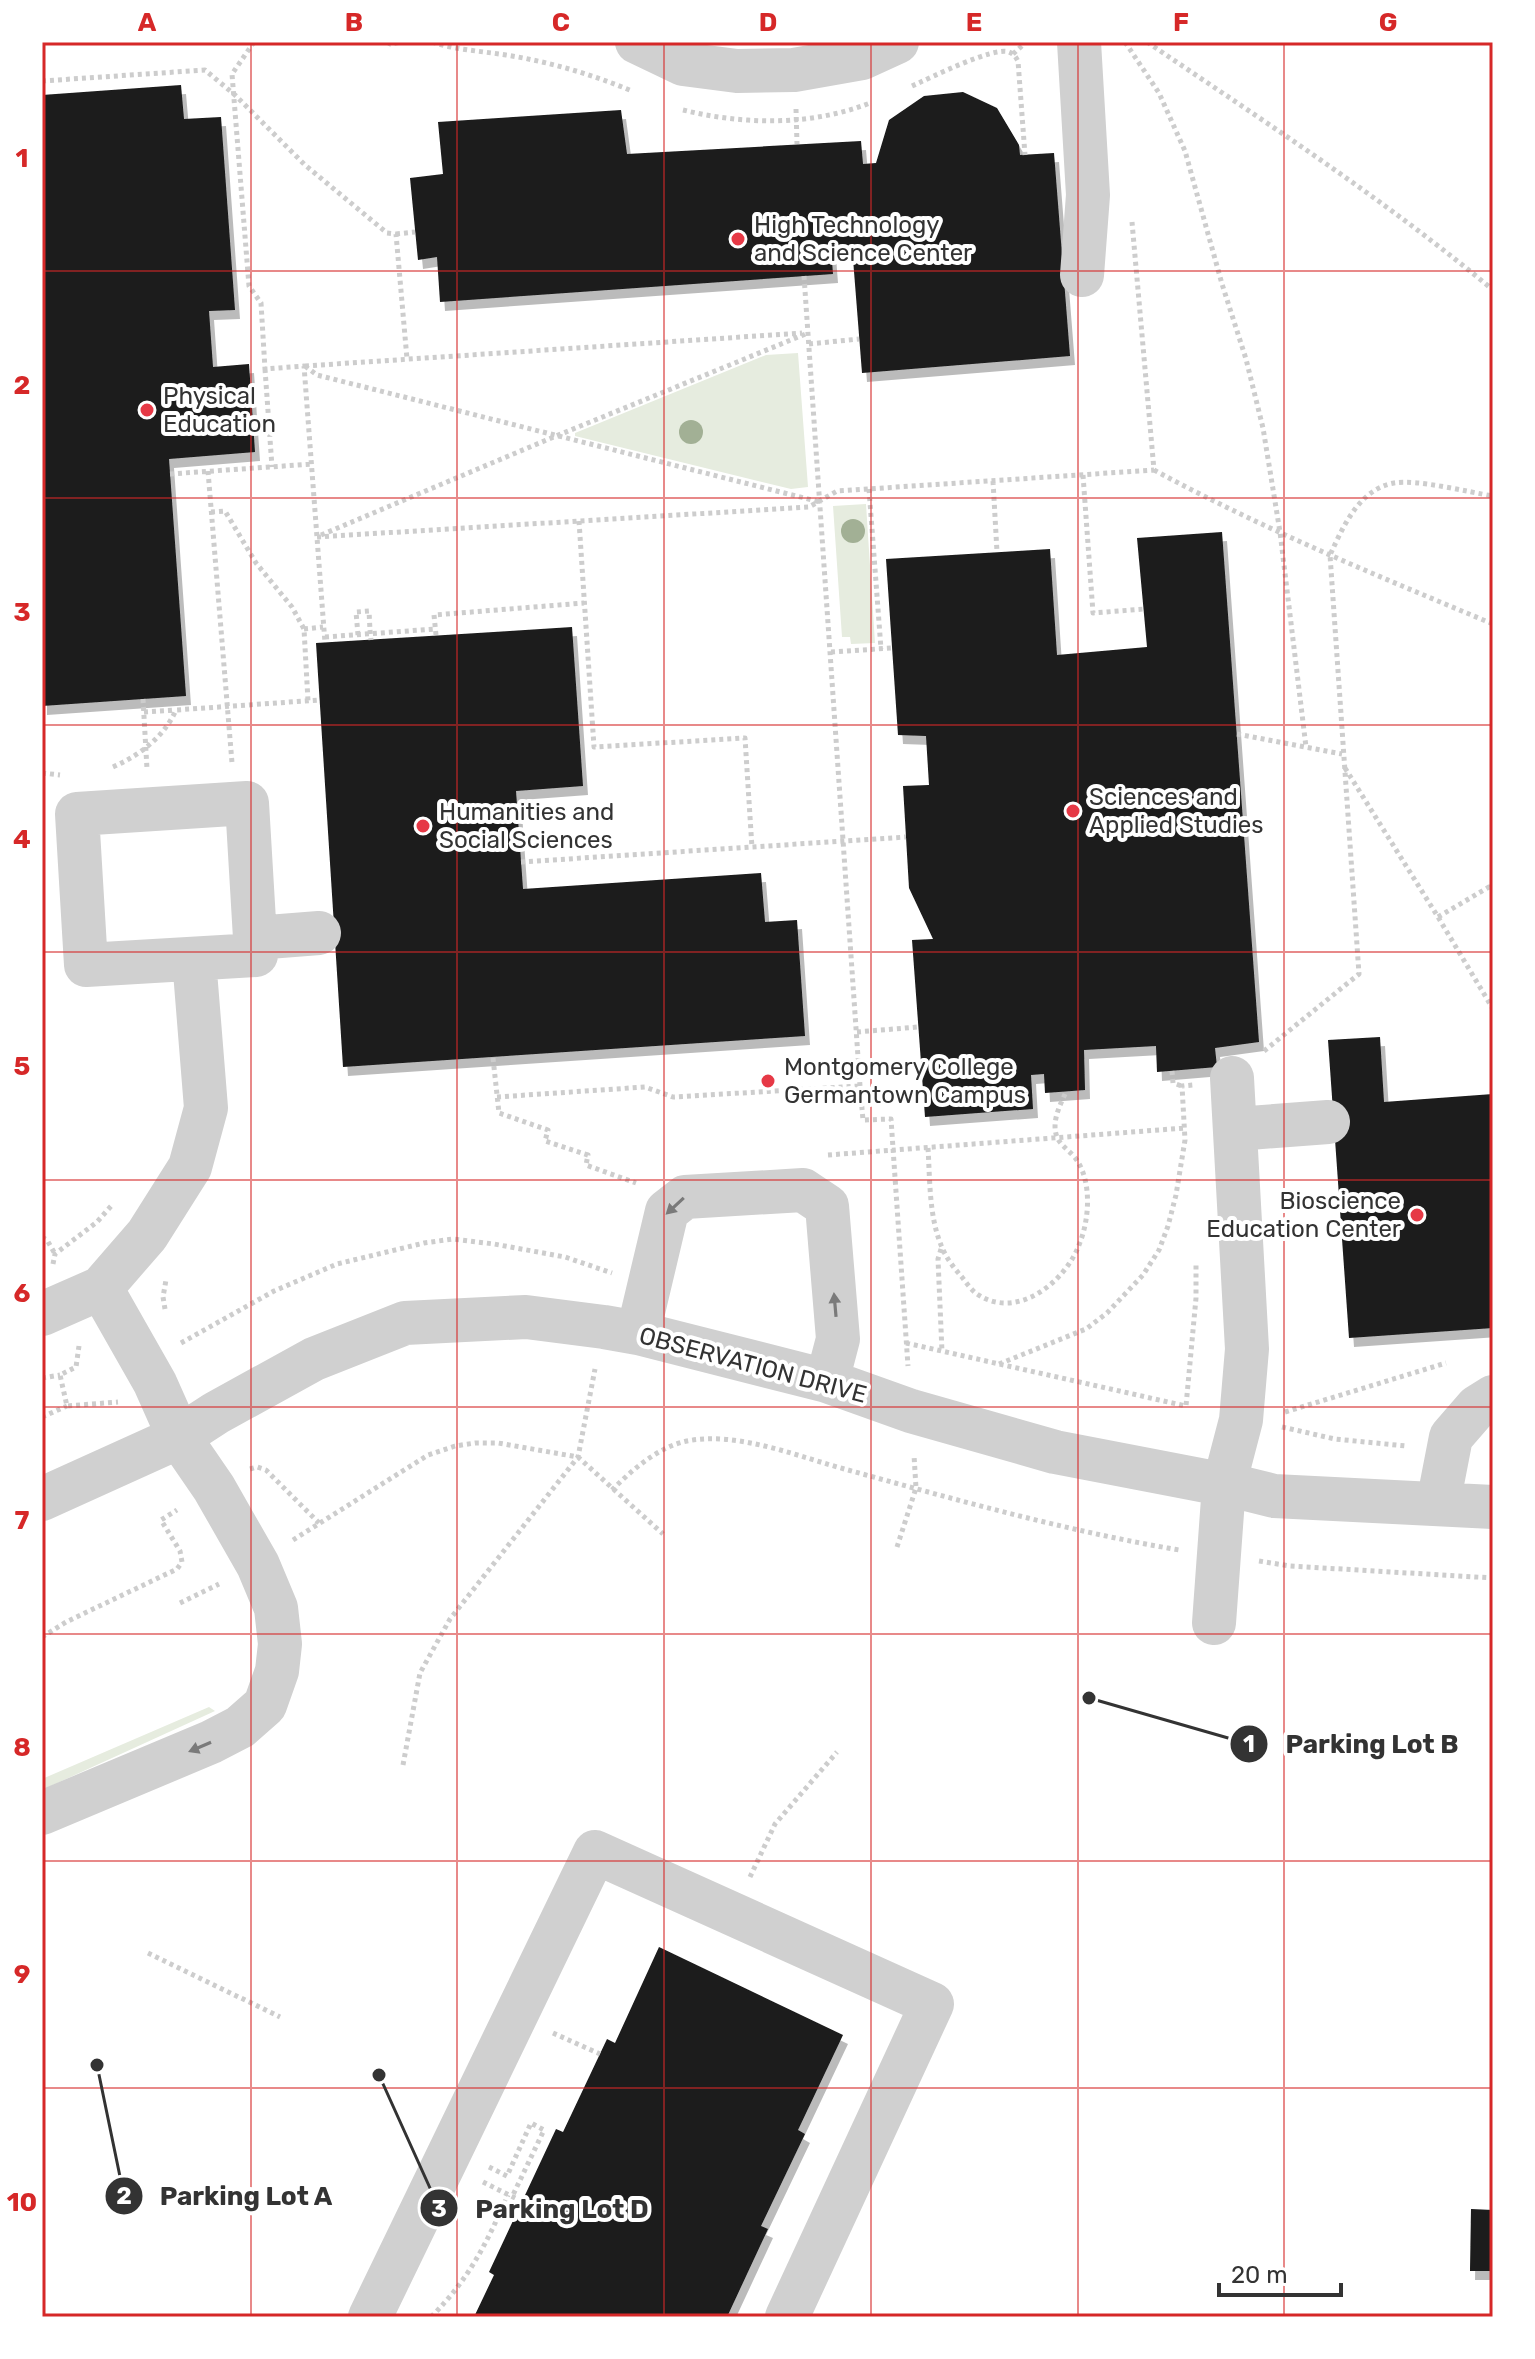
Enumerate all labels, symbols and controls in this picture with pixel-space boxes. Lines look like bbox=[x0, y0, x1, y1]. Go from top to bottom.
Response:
text: A bbox=[138, 7, 157, 38]
text: B bbox=[345, 7, 363, 38]
text: C bbox=[552, 7, 570, 38]
text: D bbox=[759, 7, 777, 38]
text: E bbox=[966, 7, 982, 38]
text: F bbox=[1173, 7, 1189, 38]
text: G bbox=[1379, 7, 1397, 38]
text: 1 bbox=[16, 143, 28, 174]
place label: High Technology and Science Center bbox=[754, 211, 972, 267]
marker: High Technology and Science Center bbox=[729, 230, 747, 248]
text: 2 bbox=[14, 370, 30, 401]
place label: Physical Education bbox=[163, 382, 276, 438]
marker: Physical Education bbox=[138, 401, 156, 419]
text: 3 bbox=[13, 597, 31, 628]
place label: Sciences and Applied Studies bbox=[1089, 783, 1263, 839]
place label: Humanities and Social Sciences bbox=[439, 798, 614, 854]
marker: Sciences and Applied Studies bbox=[1064, 802, 1082, 820]
marker: Humanities and Social Sciences bbox=[414, 817, 432, 835]
text: 4 bbox=[13, 824, 31, 855]
text: 5 bbox=[14, 1051, 30, 1082]
place label: Montgomery College Germantown Campus bbox=[784, 1053, 1026, 1109]
marker: Montgomery College Germantown Campus bbox=[759, 1072, 777, 1090]
place label: Bioscience Education Center bbox=[1206, 1187, 1401, 1243]
one-way arrow bbox=[666, 1197, 685, 1215]
marker: Bioscience Education Center bbox=[1408, 1206, 1426, 1224]
text: 6 bbox=[14, 1278, 31, 1309]
one-way arrow bbox=[828, 1292, 841, 1317]
street label: OBSERVATION DRIVE bbox=[636, 1321, 870, 1409]
text: 7 bbox=[15, 1505, 30, 1536]
callout: Parking Lot B bbox=[1229, 1719, 1474, 1769]
text: Parking Lot B bbox=[1285, 1729, 1459, 1760]
text: 1 bbox=[1243, 1730, 1255, 1758]
text: 8 bbox=[13, 1732, 31, 1763]
one-way arrow bbox=[188, 1741, 212, 1754]
text: 9 bbox=[14, 1959, 30, 1990]
callout: Parking Lot A bbox=[104, 2171, 349, 2221]
text: Parking Lot A bbox=[160, 2181, 333, 2212]
text: 2 bbox=[116, 2182, 132, 2210]
callout: Parking Lot D bbox=[419, 2183, 664, 2233]
text: 10 bbox=[7, 2187, 37, 2218]
text: Parking Lot D bbox=[475, 2194, 649, 2225]
text: 3 bbox=[431, 2195, 447, 2223]
scale bar bbox=[1219, 2247, 1341, 2297]
text: 20 m bbox=[1231, 2261, 1288, 2289]

